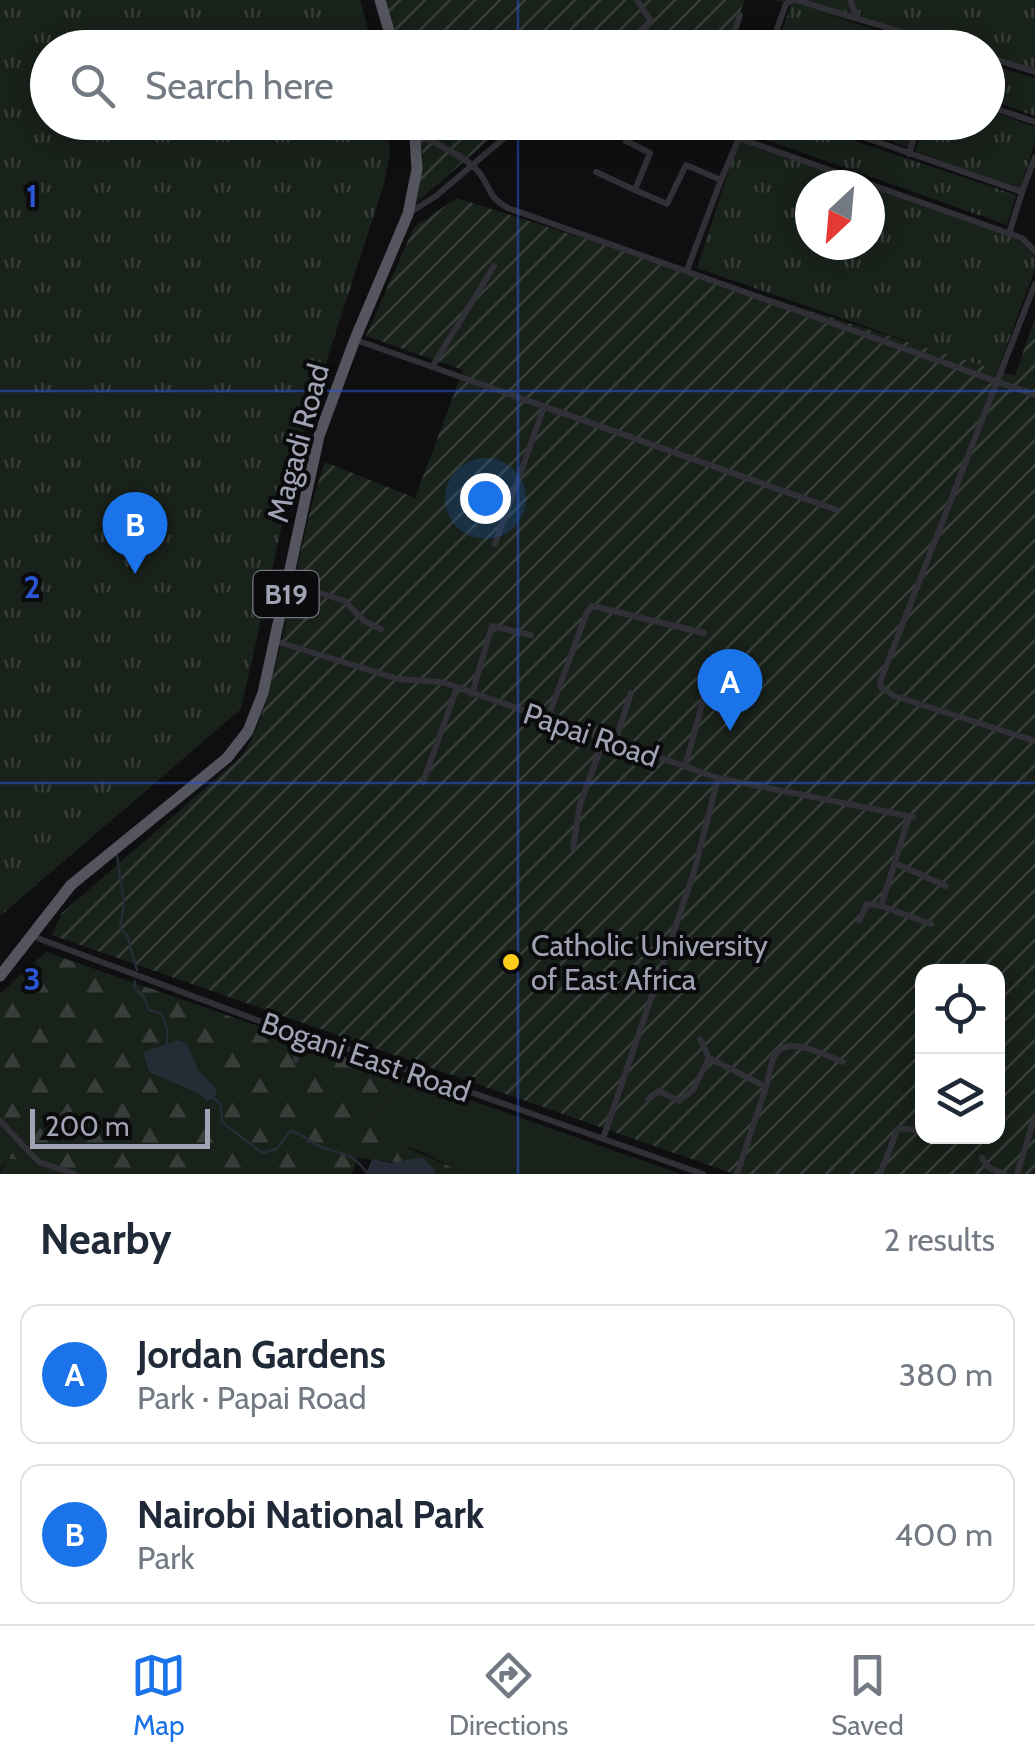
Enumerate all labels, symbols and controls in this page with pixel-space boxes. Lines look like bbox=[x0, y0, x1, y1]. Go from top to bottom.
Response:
search box bbox=[30, 30, 1005, 140]
icon: search bbox=[65, 58, 120, 113]
text: Search here bbox=[145, 62, 334, 109]
north arrow bbox=[795, 170, 885, 260]
text: 1 bbox=[26, 176, 38, 215]
street label: Magadi Road bbox=[259, 360, 337, 526]
your location bbox=[460, 473, 511, 524]
pin: B bbox=[102, 492, 168, 574]
text: 2 bbox=[24, 567, 40, 606]
road number: B19 bbox=[254, 571, 318, 617]
pin: A bbox=[698, 648, 762, 731]
street label: Papai Road bbox=[519, 695, 663, 775]
place label: Catholic University of East Africa bbox=[531, 927, 768, 998]
marker: Catholic University of East Africa bbox=[500, 951, 522, 973]
text: 3 bbox=[23, 959, 41, 998]
map controls bbox=[915, 964, 1005, 1144]
button: locate bbox=[915, 964, 1005, 1054]
street label: Bogani East Road bbox=[256, 1004, 476, 1110]
button: layers bbox=[915, 1054, 1005, 1144]
scale bar bbox=[30, 1104, 210, 1148]
text: 200 m bbox=[45, 1109, 130, 1143]
text: Nearby bbox=[40, 1213, 172, 1265]
text: 2 results bbox=[884, 1220, 995, 1259]
text: Jordan Gardens bbox=[137, 1331, 386, 1378]
text: A bbox=[64, 1355, 85, 1394]
text: 380 m bbox=[899, 1355, 993, 1394]
text: Park · Papai Road bbox=[137, 1378, 366, 1417]
text: Nairobi National Park bbox=[137, 1491, 484, 1538]
text: B bbox=[64, 1515, 85, 1554]
text: 400 m bbox=[895, 1515, 993, 1554]
text: Park bbox=[137, 1538, 195, 1577]
tab: Map bbox=[131, 1648, 186, 1742]
tab: Directions bbox=[449, 1648, 568, 1742]
tab: Saved bbox=[831, 1648, 904, 1742]

